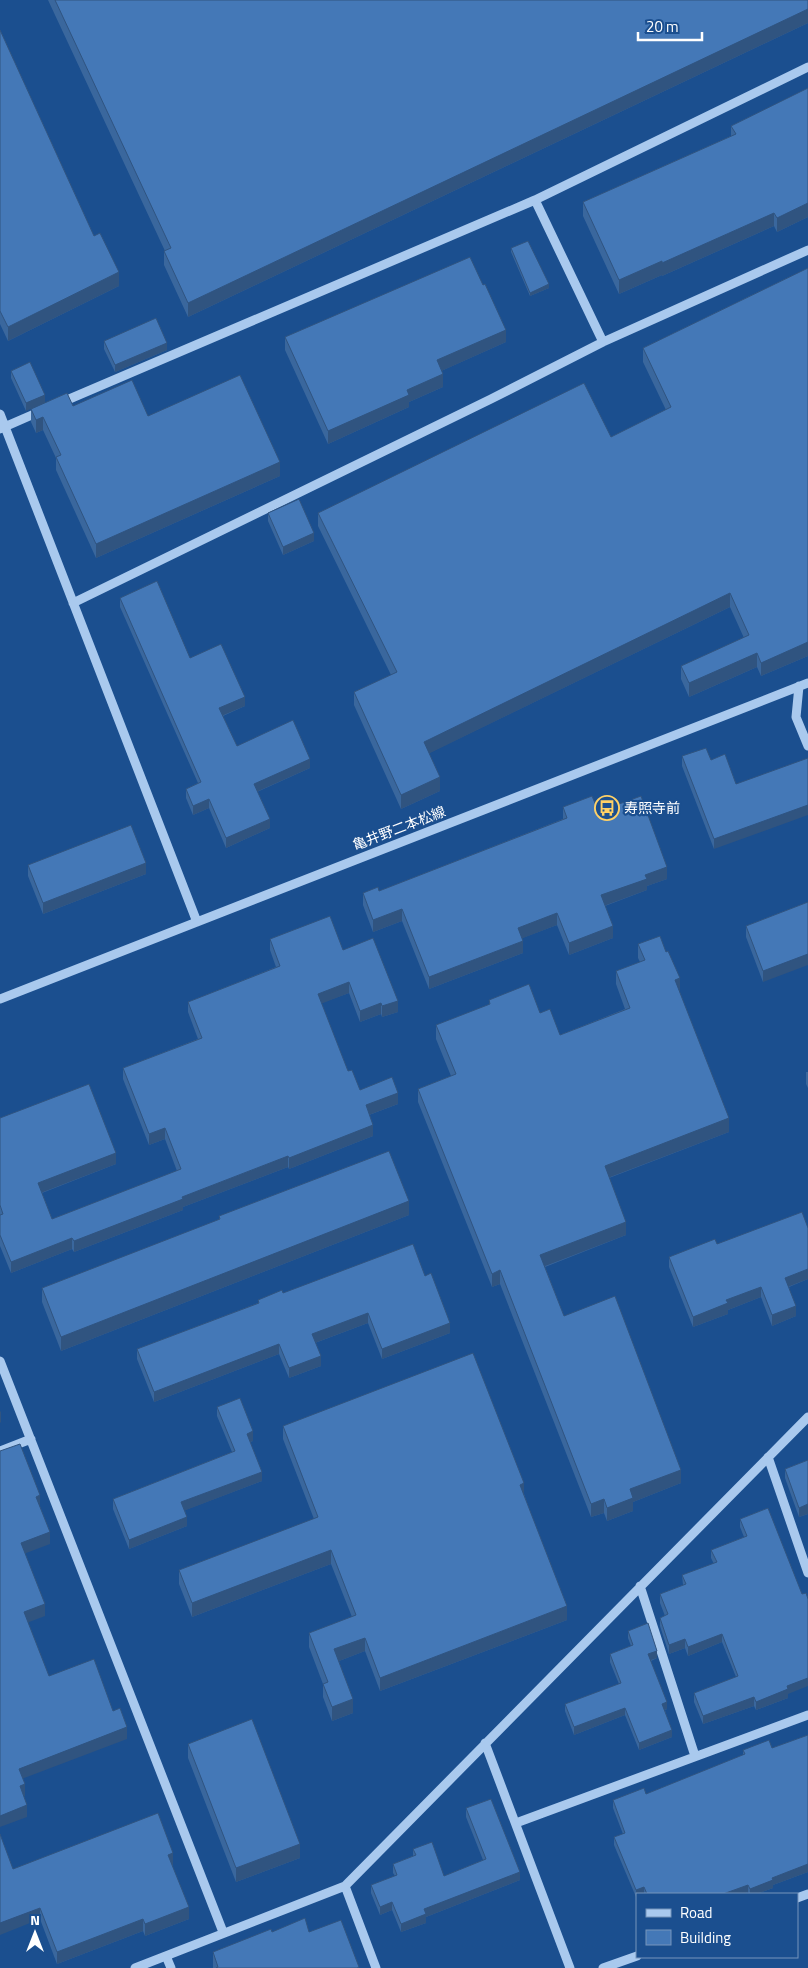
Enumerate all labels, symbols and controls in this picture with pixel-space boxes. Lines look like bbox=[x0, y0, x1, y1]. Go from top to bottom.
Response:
scale bar bbox=[638, 10, 702, 42]
text: 20 m bbox=[646, 15, 679, 38]
bus stop icon: 寿照寺前 bbox=[594, 795, 620, 821]
place label: 寿照寺前 bbox=[624, 797, 680, 818]
street label: 亀井野二本松線 bbox=[349, 800, 448, 855]
legend bbox=[636, 1893, 798, 1958]
text: Road bbox=[680, 1901, 712, 1924]
north arrow bbox=[10, 1908, 60, 1958]
text: N bbox=[30, 1909, 40, 1930]
text: Building bbox=[680, 1926, 731, 1949]

